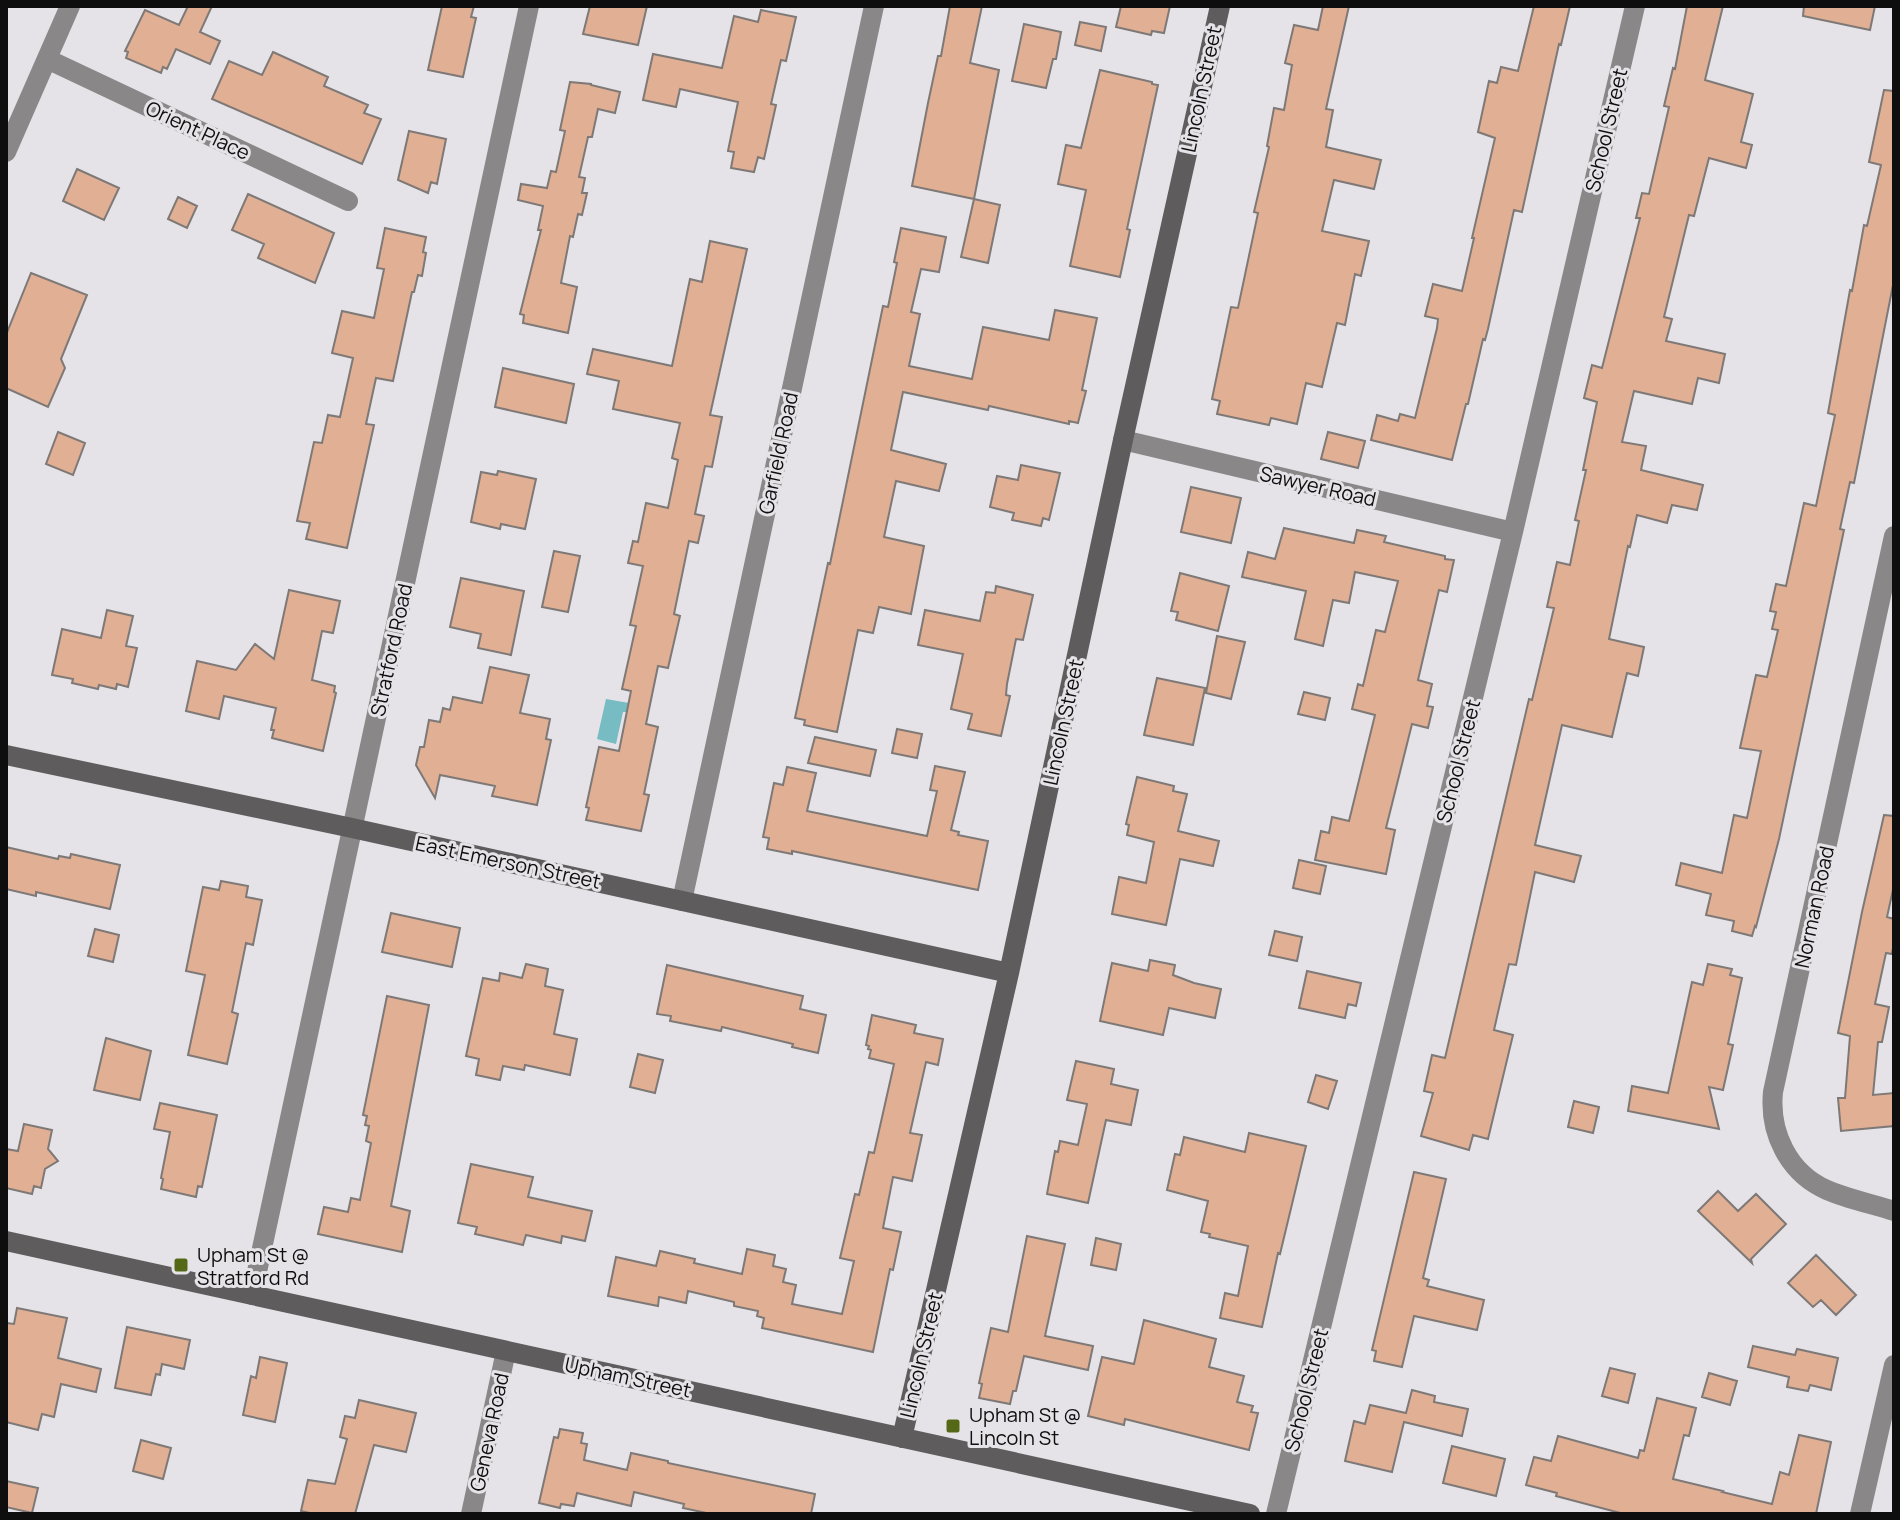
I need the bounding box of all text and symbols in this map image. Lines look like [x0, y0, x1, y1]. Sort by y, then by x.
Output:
street label: Lincoln Street [1174, 23, 1228, 155]
street label: School Street [1579, 65, 1633, 195]
street label: Orient Place [142, 94, 254, 166]
street label: Garfield Road [752, 390, 804, 516]
street label: Sawyer Road [1257, 459, 1379, 513]
street label: Stratford Road [364, 581, 418, 719]
street label: Lincoln Street [1036, 656, 1090, 788]
street label: School Street [1430, 696, 1486, 826]
street label: East Emerson Street [413, 829, 603, 895]
street label: Norman Road [1788, 844, 1840, 970]
place label: Upham St @ Stratford Rd [197, 1241, 309, 1291]
marker: Upham St @ Stratford Rd [172, 1256, 190, 1274]
street label: Lincoln Street [893, 1289, 949, 1421]
street label: School Street [1278, 1325, 1334, 1455]
street label: Upham Street [562, 1350, 694, 1404]
street label: Geneva Road [463, 1370, 515, 1494]
place label: Upham St @ Lincoln St [969, 1401, 1081, 1451]
marker: Upham St @ Lincoln St [944, 1417, 962, 1435]

